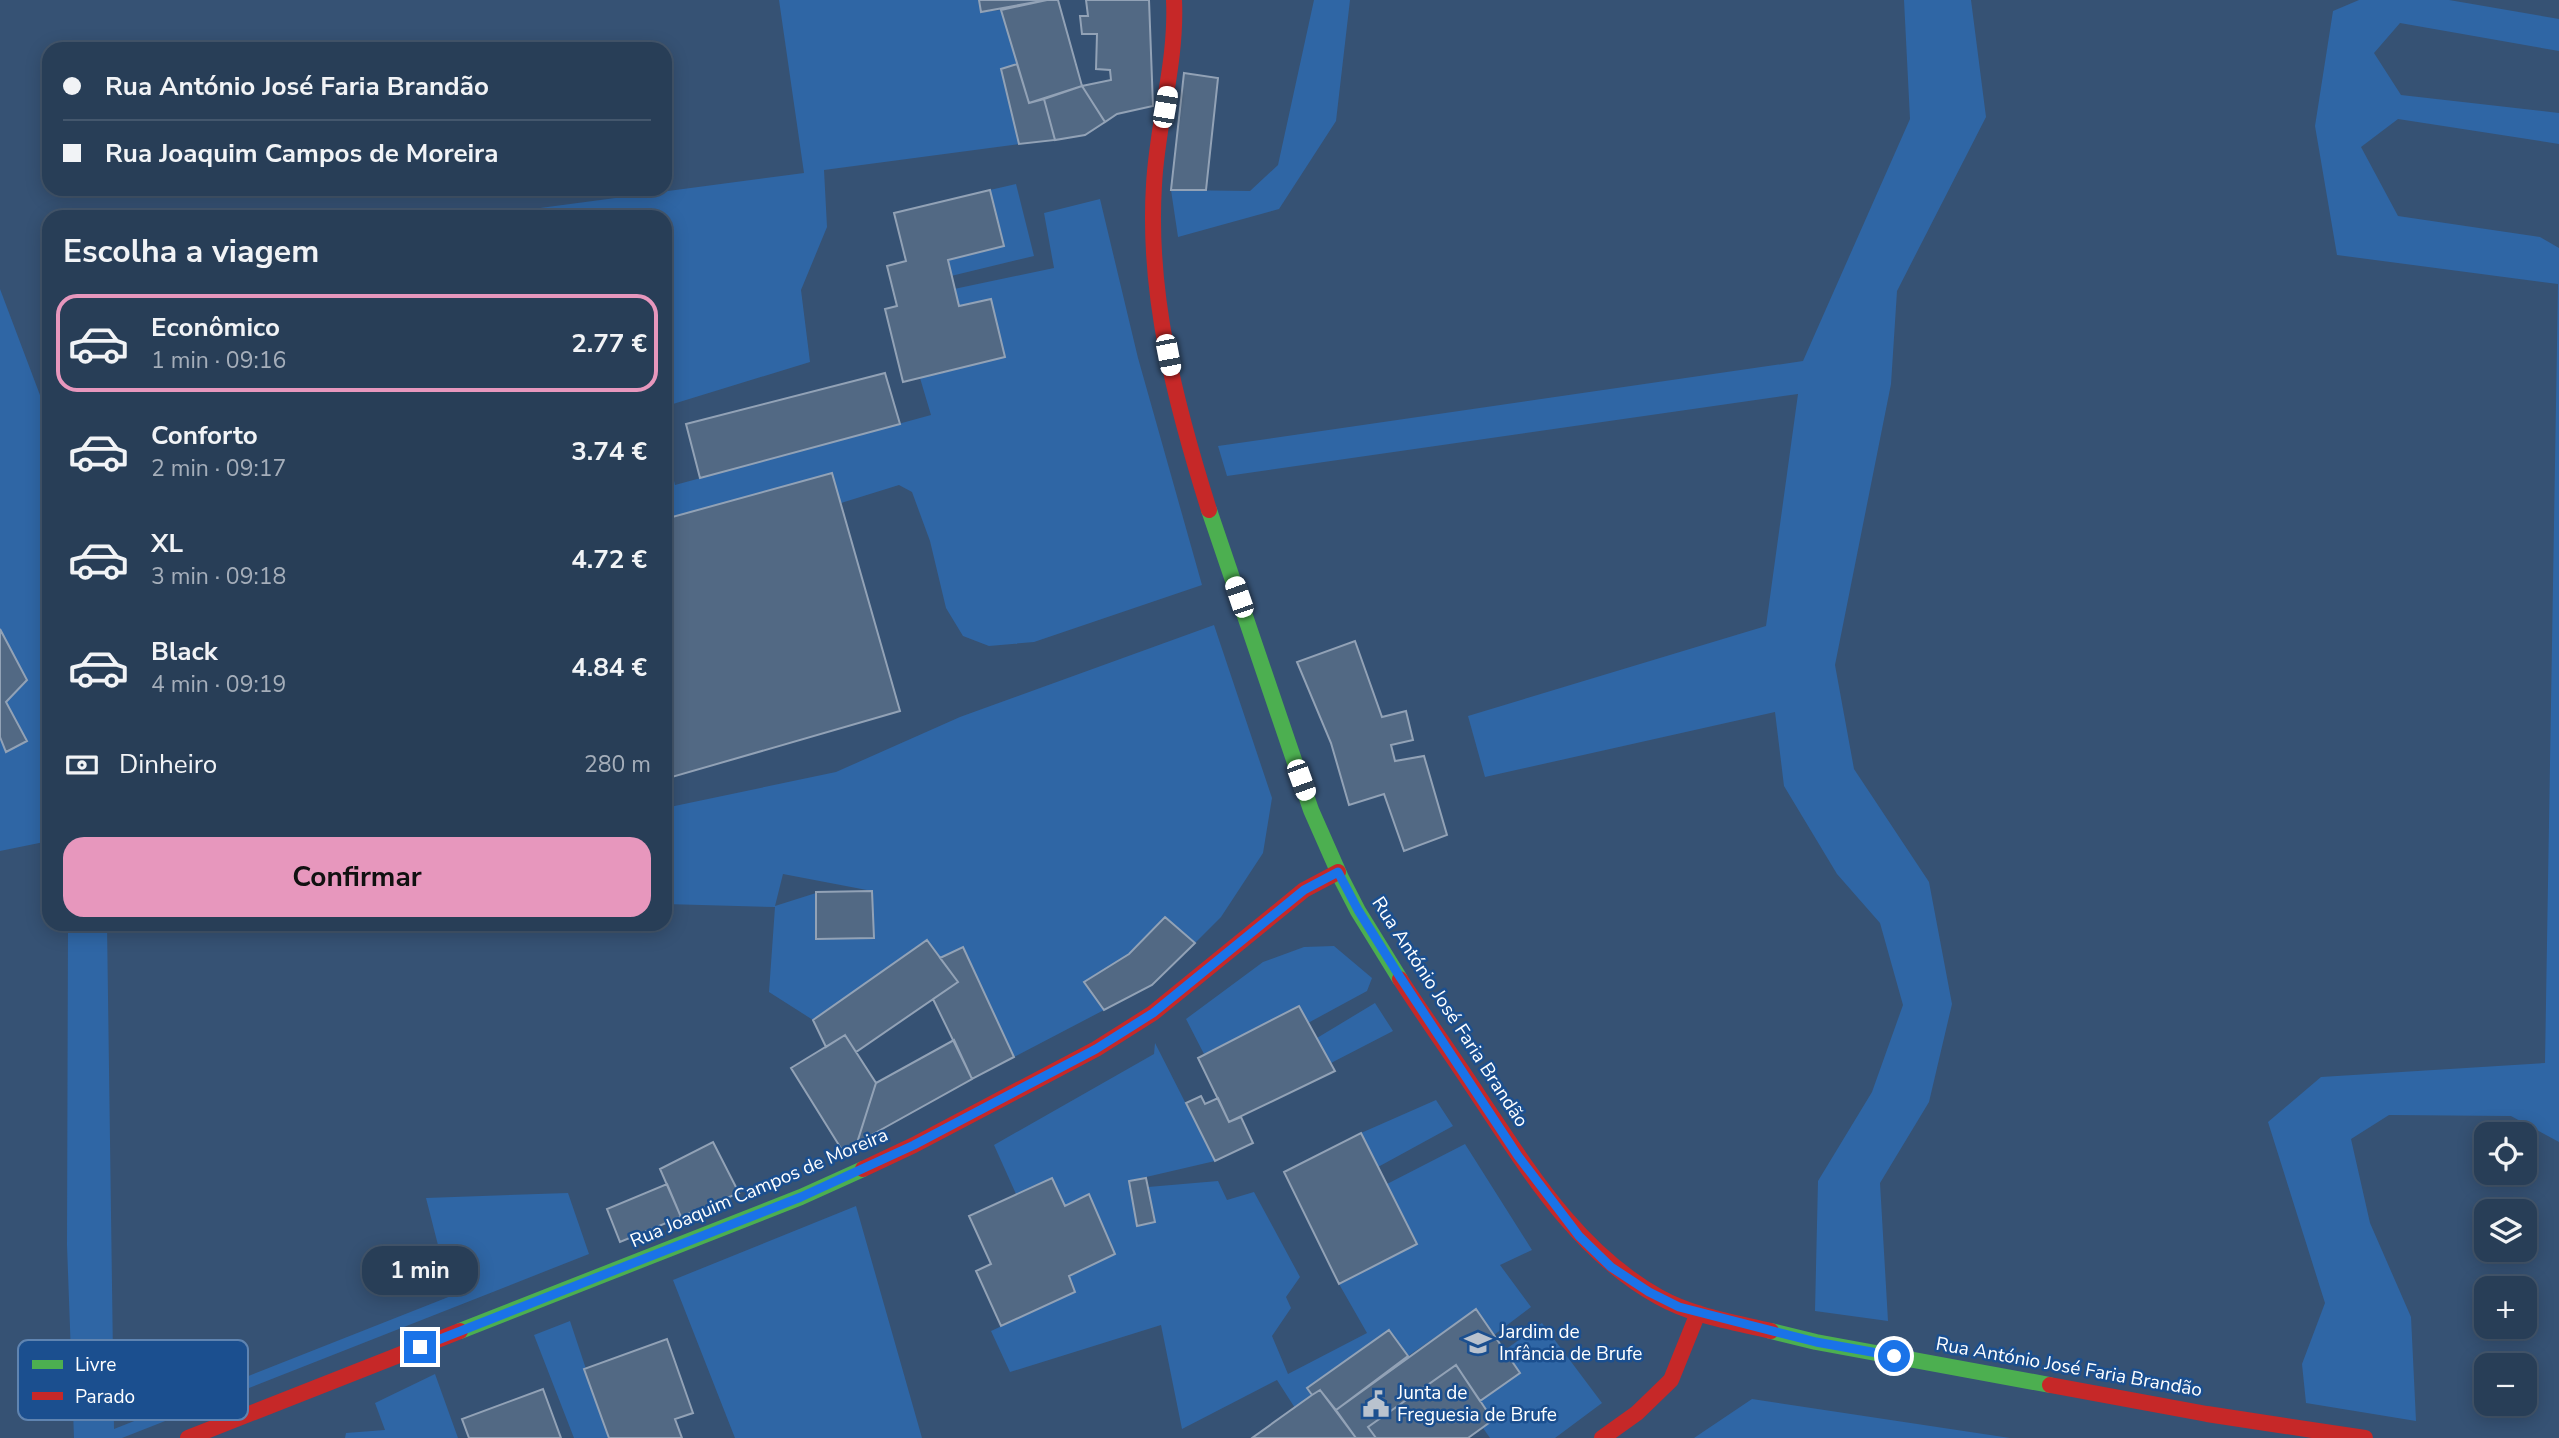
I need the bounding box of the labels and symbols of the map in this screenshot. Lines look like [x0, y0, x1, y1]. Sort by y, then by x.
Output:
car [1152, 84, 1179, 130]
car [1154, 332, 1183, 378]
car [1223, 574, 1256, 620]
car [1284, 757, 1319, 803]
street label: Rua António José Faria Brandão [1366, 892, 1534, 1132]
street label: Rua Joaquim Campos de Moreira [626, 1122, 892, 1254]
callout: 1 min [362, 1246, 478, 1294]
place label: Jardim de Infância de Brufe [1498, 1319, 1642, 1367]
school or university icon: Jardim de Infância de Brufe [1463, 1328, 1493, 1358]
route end [404, 1331, 436, 1363]
street label: Rua António José Faria Brandão [1934, 1331, 2204, 1403]
legend [18, 1340, 248, 1420]
route start [1878, 1340, 1910, 1372]
text: Livre [75, 1352, 116, 1378]
place label: Junta de Freguesia de Brufe [1396, 1380, 1557, 1428]
text: Parado [75, 1384, 135, 1410]
public building icon: Junta de Freguesia de Brufe [1361, 1389, 1391, 1419]

